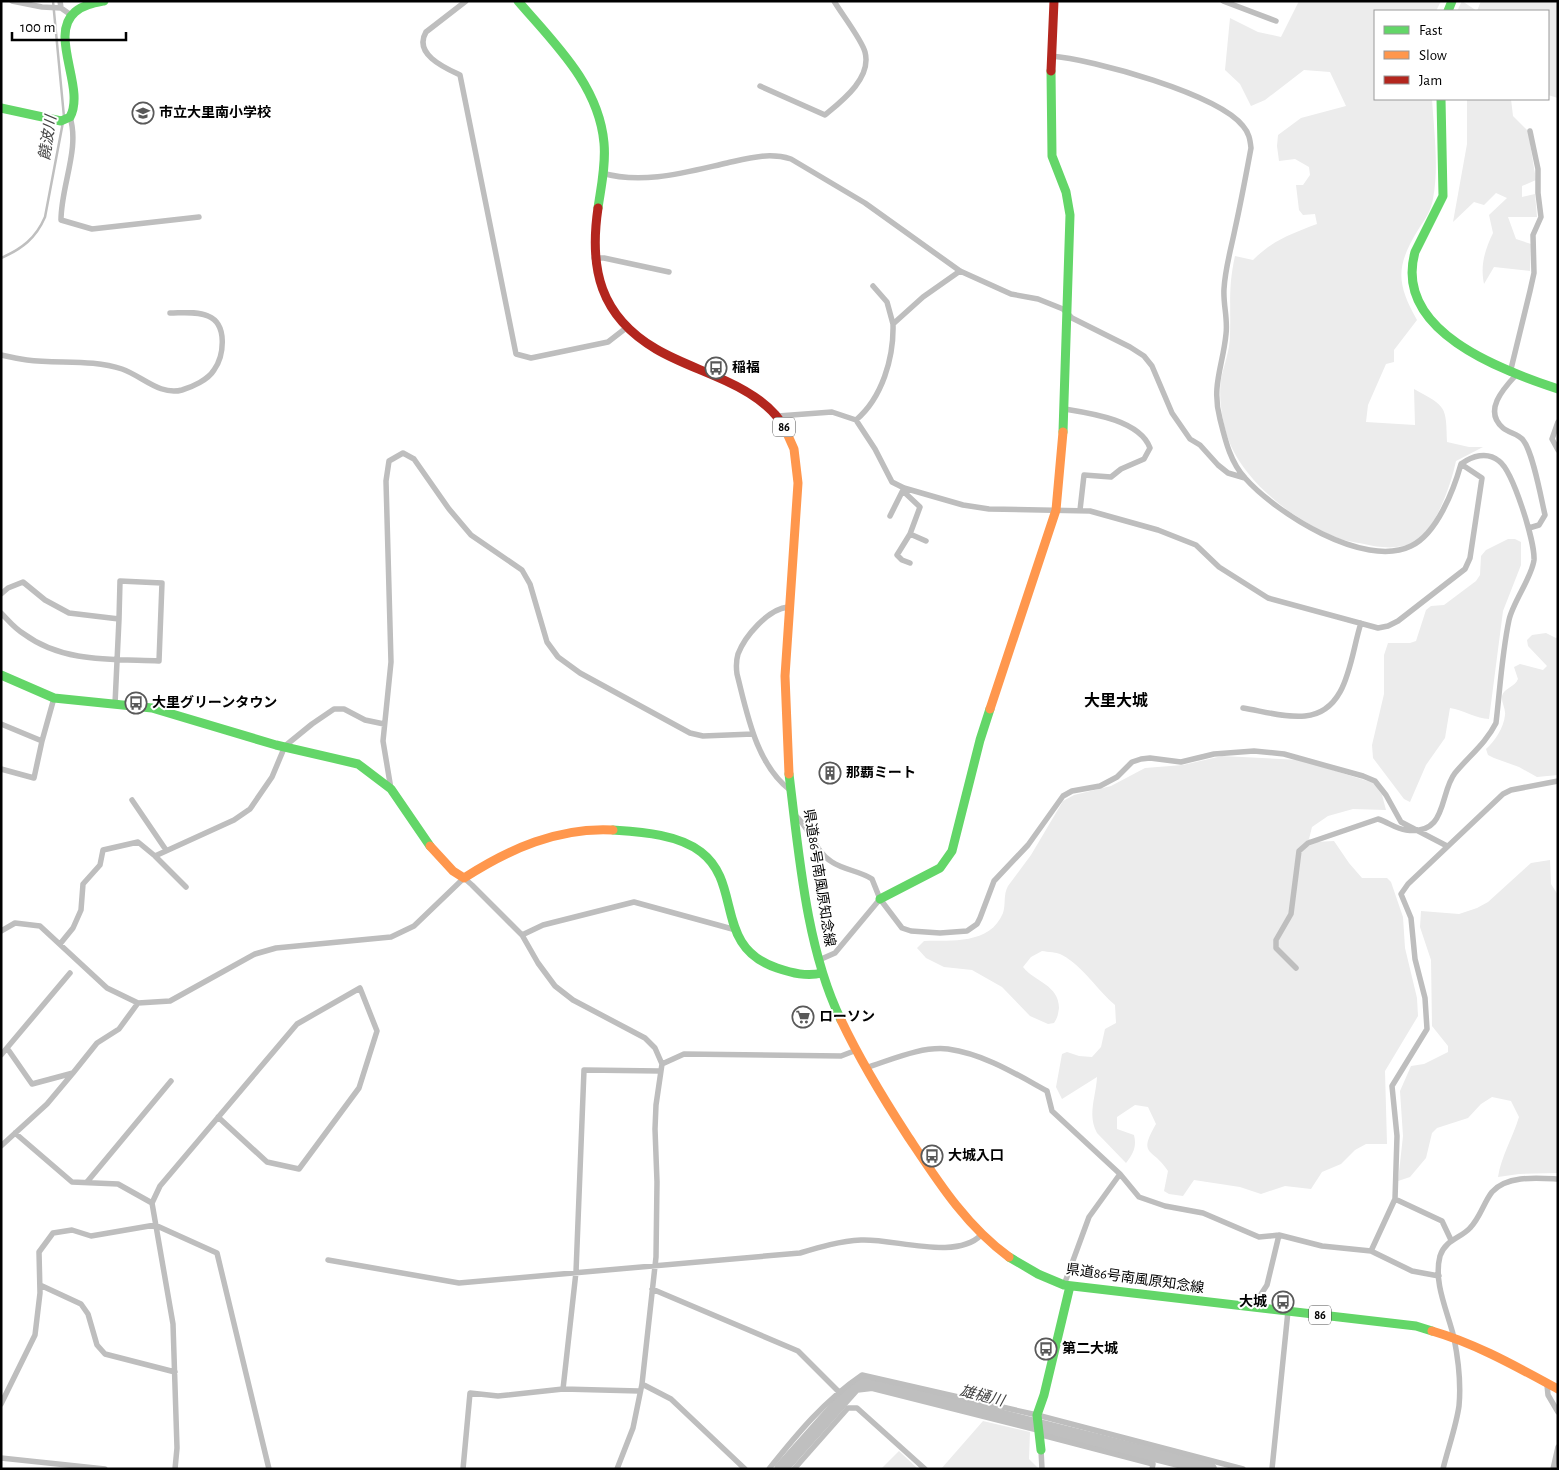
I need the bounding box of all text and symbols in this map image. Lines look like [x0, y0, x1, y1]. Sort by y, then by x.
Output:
scale bar [12, 10, 126, 42]
legend [1374, 10, 1549, 100]
text: 100 m [20, 20, 55, 35]
text: Fast [1419, 23, 1443, 38]
text: Slow [1419, 48, 1447, 63]
text: Jam [1419, 73, 1442, 88]
school or university icon: 市立大里南小学校 [131, 101, 155, 125]
place label: 市立大里南小学校 [159, 105, 271, 120]
water label: 饒波川 [36, 112, 59, 161]
bus stop icon: 稲福 [704, 356, 728, 380]
place label: 稲福 [732, 360, 760, 375]
road number: 86 [773, 418, 795, 437]
bus stop icon: 大里グリーンタウン [124, 691, 148, 715]
district label: 大里大城 [1084, 691, 1148, 709]
place label: 大里グリーンタウン [152, 694, 277, 710]
building icon: 那覇ミート [818, 761, 842, 785]
place label: 那覇ミート [846, 765, 916, 780]
street label: 県道86号南風原知念線 [801, 808, 838, 948]
supermarket icon: ローソン [791, 1005, 815, 1029]
place label: ローソン [819, 1010, 875, 1024]
bus stop icon: 大城入口 [920, 1144, 944, 1168]
place label: 大城入口 [948, 1147, 1004, 1163]
street label: 県道86号南風原知念線 [1065, 1261, 1205, 1296]
bus stop icon: 大城 [1271, 1290, 1295, 1314]
place label: 大城 [1239, 1293, 1267, 1309]
road number: 86 [1309, 1306, 1331, 1324]
bus stop icon: 第二大城 [1034, 1337, 1058, 1361]
place label: 第二大城 [1062, 1340, 1118, 1356]
water label: 雄樋川 [958, 1382, 1008, 1409]

